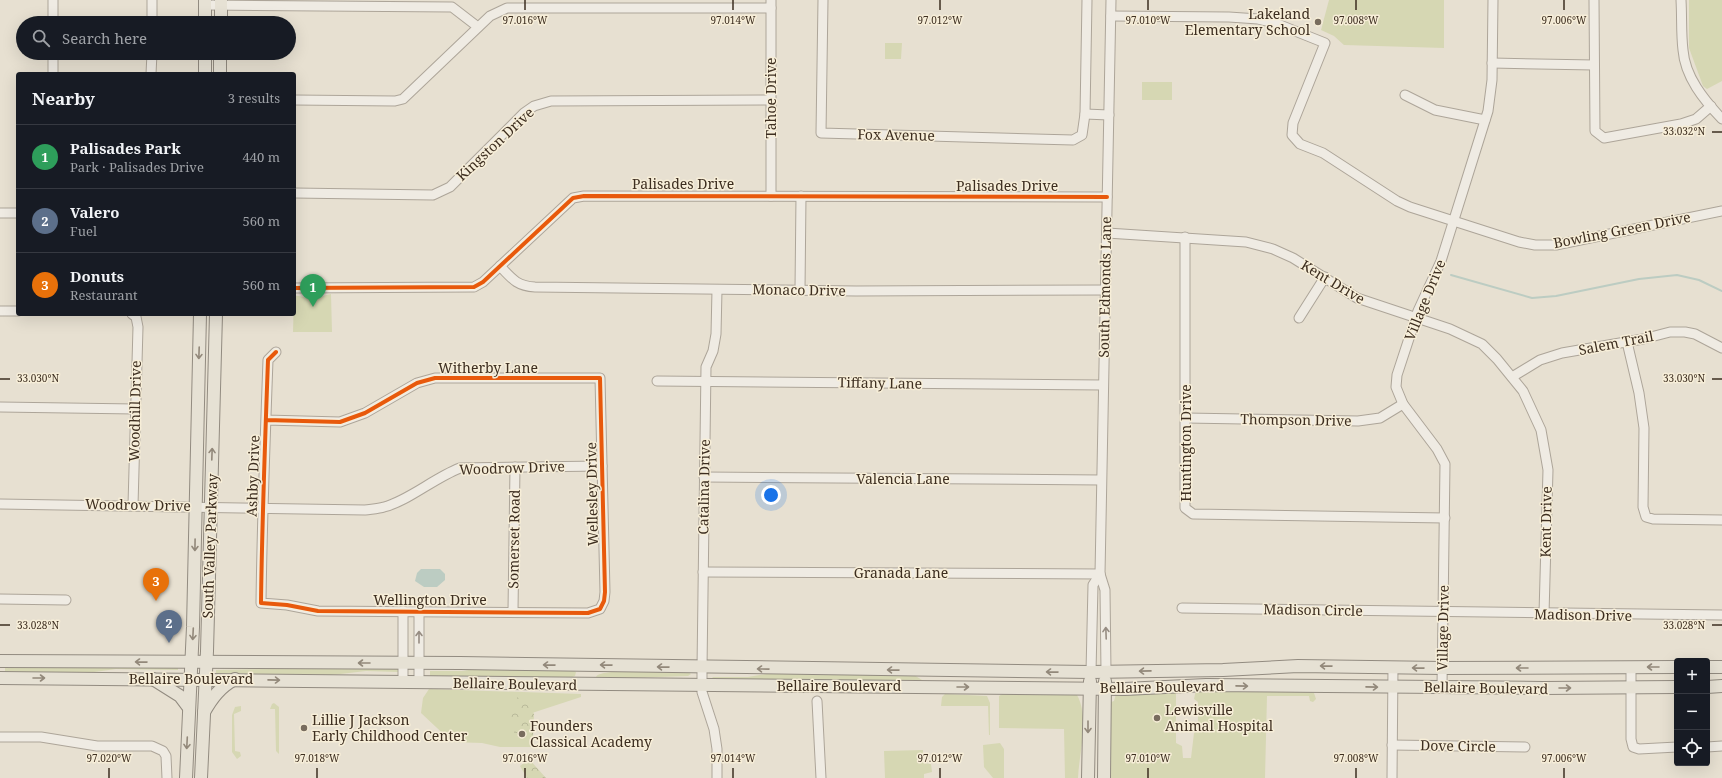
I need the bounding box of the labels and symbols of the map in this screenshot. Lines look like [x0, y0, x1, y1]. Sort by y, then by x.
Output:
place label: Lakeland Elementary School [1185, 4, 1311, 39]
text: 97.016°W [503, 13, 548, 27]
text: 97.014°W [711, 13, 756, 27]
text: 97.012°W [918, 13, 963, 27]
text: 97.010°W [1126, 13, 1171, 27]
text: 97.008°W [1334, 13, 1379, 27]
text: 97.006°W [1542, 13, 1587, 27]
marker: Lakeland Elementary School [1313, 17, 1323, 27]
street label: Tahoe Drive [761, 58, 780, 139]
street label: Kingston Drive [452, 103, 538, 185]
street label: Fox Avenue [857, 124, 935, 145]
text: 33.032°N [1663, 124, 1705, 138]
street label: Palisades Drive [632, 174, 734, 193]
street label: Palisades Drive [956, 176, 1058, 195]
street label: Bowling Green Drive [1552, 207, 1692, 252]
street label: South Edmonds Lane [1094, 216, 1115, 358]
street label: Kent Drive [1298, 255, 1369, 308]
street label: Village Drive [1400, 256, 1449, 343]
pin: 1 [300, 274, 326, 307]
street label: Monaco Drive [752, 279, 846, 300]
street label: Salem Trail [1577, 326, 1656, 359]
one-way arrow [195, 346, 203, 359]
street label: Witherby Lane [438, 358, 538, 377]
street label: Woodhill Drive [124, 360, 145, 462]
text: 33.030°N [17, 371, 59, 385]
text: 33.030°N [1663, 371, 1705, 385]
street label: Tiffany Lane [838, 372, 922, 393]
street label: Huntington Drive [1176, 384, 1195, 502]
street label: Thompson Drive [1240, 409, 1352, 430]
street label: Ashby Drive [242, 435, 263, 517]
street label: Catalina Drive [693, 439, 714, 535]
street label: Wellesley Drive [581, 442, 602, 546]
one-way arrow [209, 448, 216, 461]
street label: Woodrow Drive [459, 456, 565, 479]
street label: Valencia Lane [856, 469, 950, 488]
street label: South Valley Parkway [197, 473, 222, 619]
your location [761, 485, 781, 505]
street label: Kent Drive [1535, 486, 1556, 558]
street label: Somerset Road [503, 489, 524, 589]
street label: Woodrow Drive [85, 494, 191, 515]
one-way arrow [191, 538, 198, 551]
street label: Granada Lane [854, 563, 948, 582]
pin: 3 [143, 568, 169, 601]
street label: Village Drive [1432, 585, 1453, 671]
street label: Wellington Drive [373, 590, 487, 609]
street label: Madison Circle [1263, 599, 1363, 620]
street label: Madison Drive [1534, 604, 1632, 625]
pin: 2 [156, 610, 182, 643]
text: 33.028°N [17, 618, 59, 632]
text: 33.028°N [1663, 618, 1705, 632]
one-way arrow [189, 627, 197, 640]
one-way arrow [1102, 627, 1110, 640]
one-way arrow [415, 631, 423, 644]
one-way arrow [135, 658, 148, 665]
one-way arrow [358, 659, 371, 667]
one-way arrow [543, 661, 556, 668]
one-way arrow [600, 662, 613, 669]
one-way arrow [1320, 662, 1333, 670]
one-way arrow [657, 663, 670, 671]
one-way arrow [1647, 663, 1660, 671]
one-way arrow [1412, 664, 1425, 671]
one-way arrow [1516, 664, 1529, 672]
one-way arrow [757, 665, 770, 672]
one-way arrow [887, 666, 900, 674]
one-way arrow [1139, 667, 1152, 675]
one-way arrow [1046, 668, 1059, 676]
street label: Bellaire Boulevard [129, 669, 254, 688]
street label: Bellaire Boulevard [453, 673, 578, 694]
one-way arrow [32, 674, 45, 682]
one-way arrow [267, 676, 280, 684]
street label: Bellaire Boulevard [777, 676, 902, 695]
street label: Bellaire Boulevard [1100, 676, 1225, 697]
street label: Bellaire Boulevard [1424, 677, 1549, 698]
one-way arrow [1235, 682, 1248, 690]
one-way arrow [956, 683, 969, 691]
one-way arrow [1365, 683, 1378, 690]
one-way arrow [1558, 684, 1571, 692]
place label: Lewisville Animal Hospital [1165, 700, 1274, 735]
place label: Lillie J Jackson Early Childhood Center [312, 710, 468, 745]
marker: Lewisville Animal Hospital [1152, 713, 1162, 723]
place label: Founders Classical Academy [530, 716, 652, 751]
one-way arrow [1084, 720, 1092, 733]
marker: Lillie J Jackson Early Childhood Center [299, 723, 309, 733]
marker: Founders Classical Academy [517, 729, 527, 739]
street label: Dove Circle [1420, 735, 1496, 756]
one-way arrow [184, 736, 191, 749]
text: 97.020°W [87, 751, 132, 765]
text: 97.018°W [295, 751, 340, 765]
text: 97.016°W [503, 751, 548, 765]
text: 97.014°W [711, 751, 756, 765]
text: 97.012°W [918, 751, 963, 765]
text: 97.010°W [1126, 751, 1171, 765]
text: 97.008°W [1334, 751, 1379, 765]
text: 97.006°W [1542, 751, 1587, 765]

